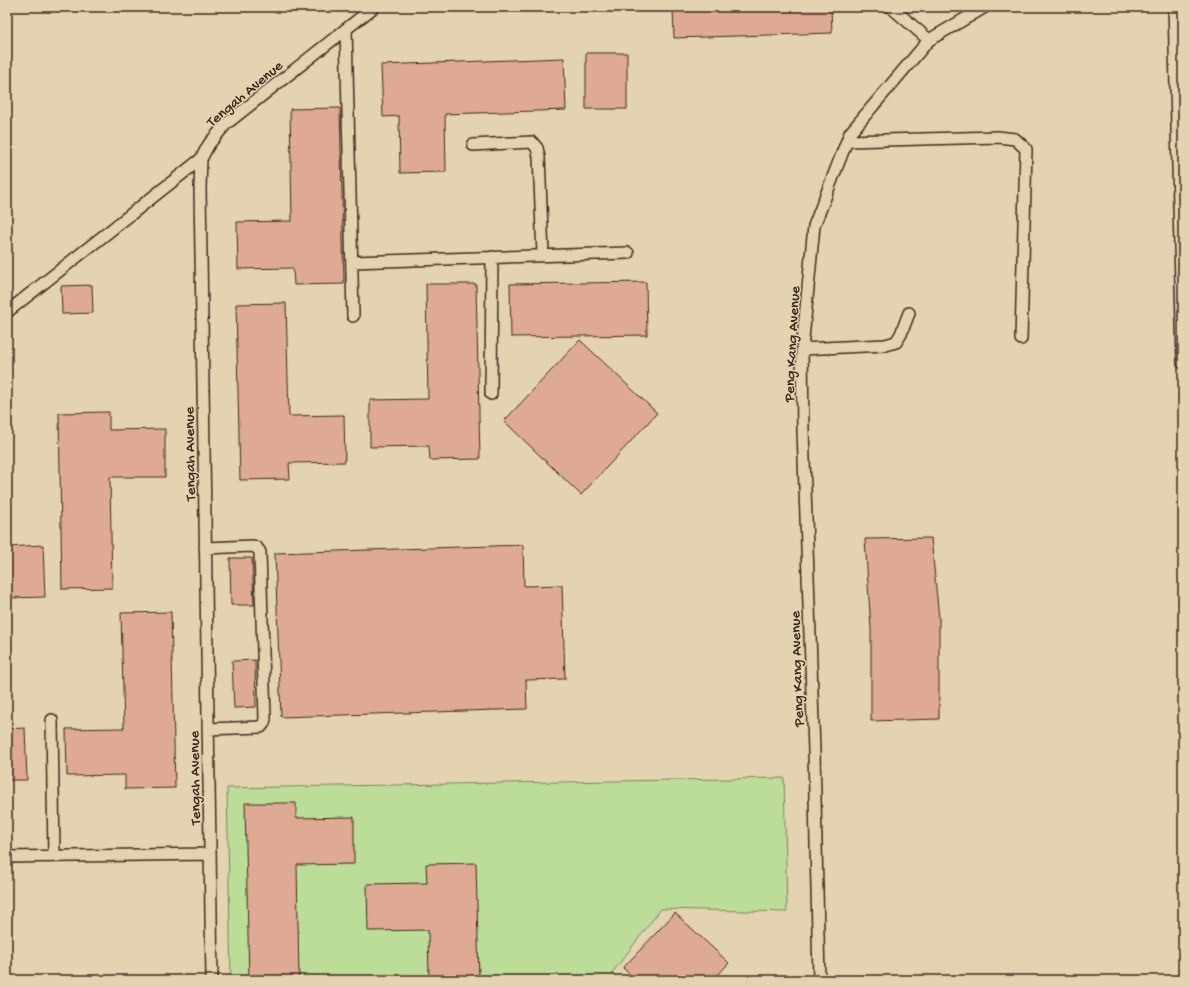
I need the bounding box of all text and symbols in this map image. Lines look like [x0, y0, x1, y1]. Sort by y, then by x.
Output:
street label: Tengah Avenue [203, 57, 287, 132]
street label: Peng Kang Avenue [781, 285, 805, 404]
street label: Tengah Avenue [181, 406, 201, 502]
street label: Peng Kang Avenue [787, 610, 809, 728]
street label: Tengah Avenue [186, 730, 206, 826]

